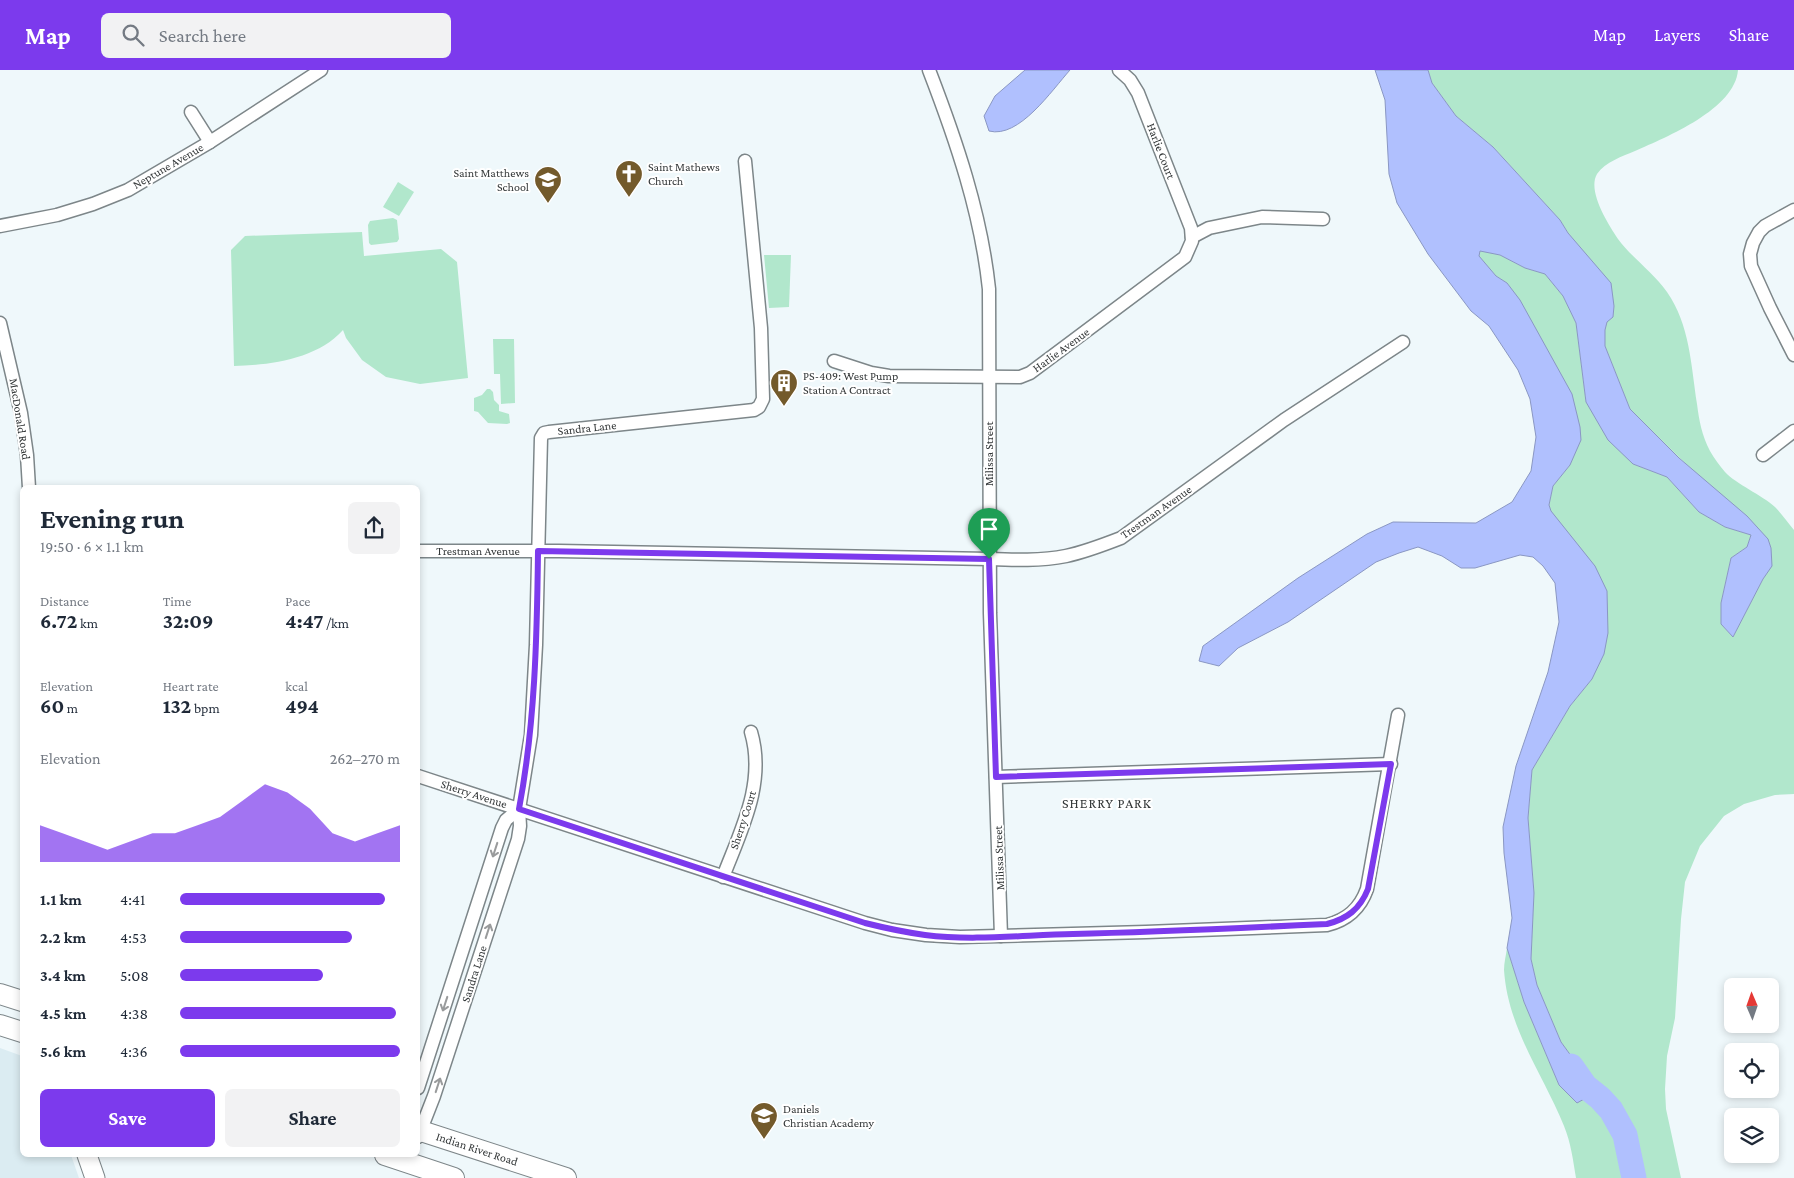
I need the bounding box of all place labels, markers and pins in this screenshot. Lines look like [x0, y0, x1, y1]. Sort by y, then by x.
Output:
church icon: Saint Mathews Church [614, 159, 644, 198]
place label: Saint Mathews Church [648, 160, 720, 188]
school or university icon: Saint Matthews School [533, 165, 563, 204]
place label: Saint Matthews School [453, 166, 529, 194]
building icon: PS-409: West Pump Station A Contract [769, 368, 799, 407]
place label: PS-409: West Pump Station A Contract [803, 369, 898, 397]
pin [968, 508, 1010, 559]
school or university icon: Daniels Christian Academy [749, 1101, 779, 1140]
place label: Daniels Christian Academy [783, 1102, 875, 1130]

